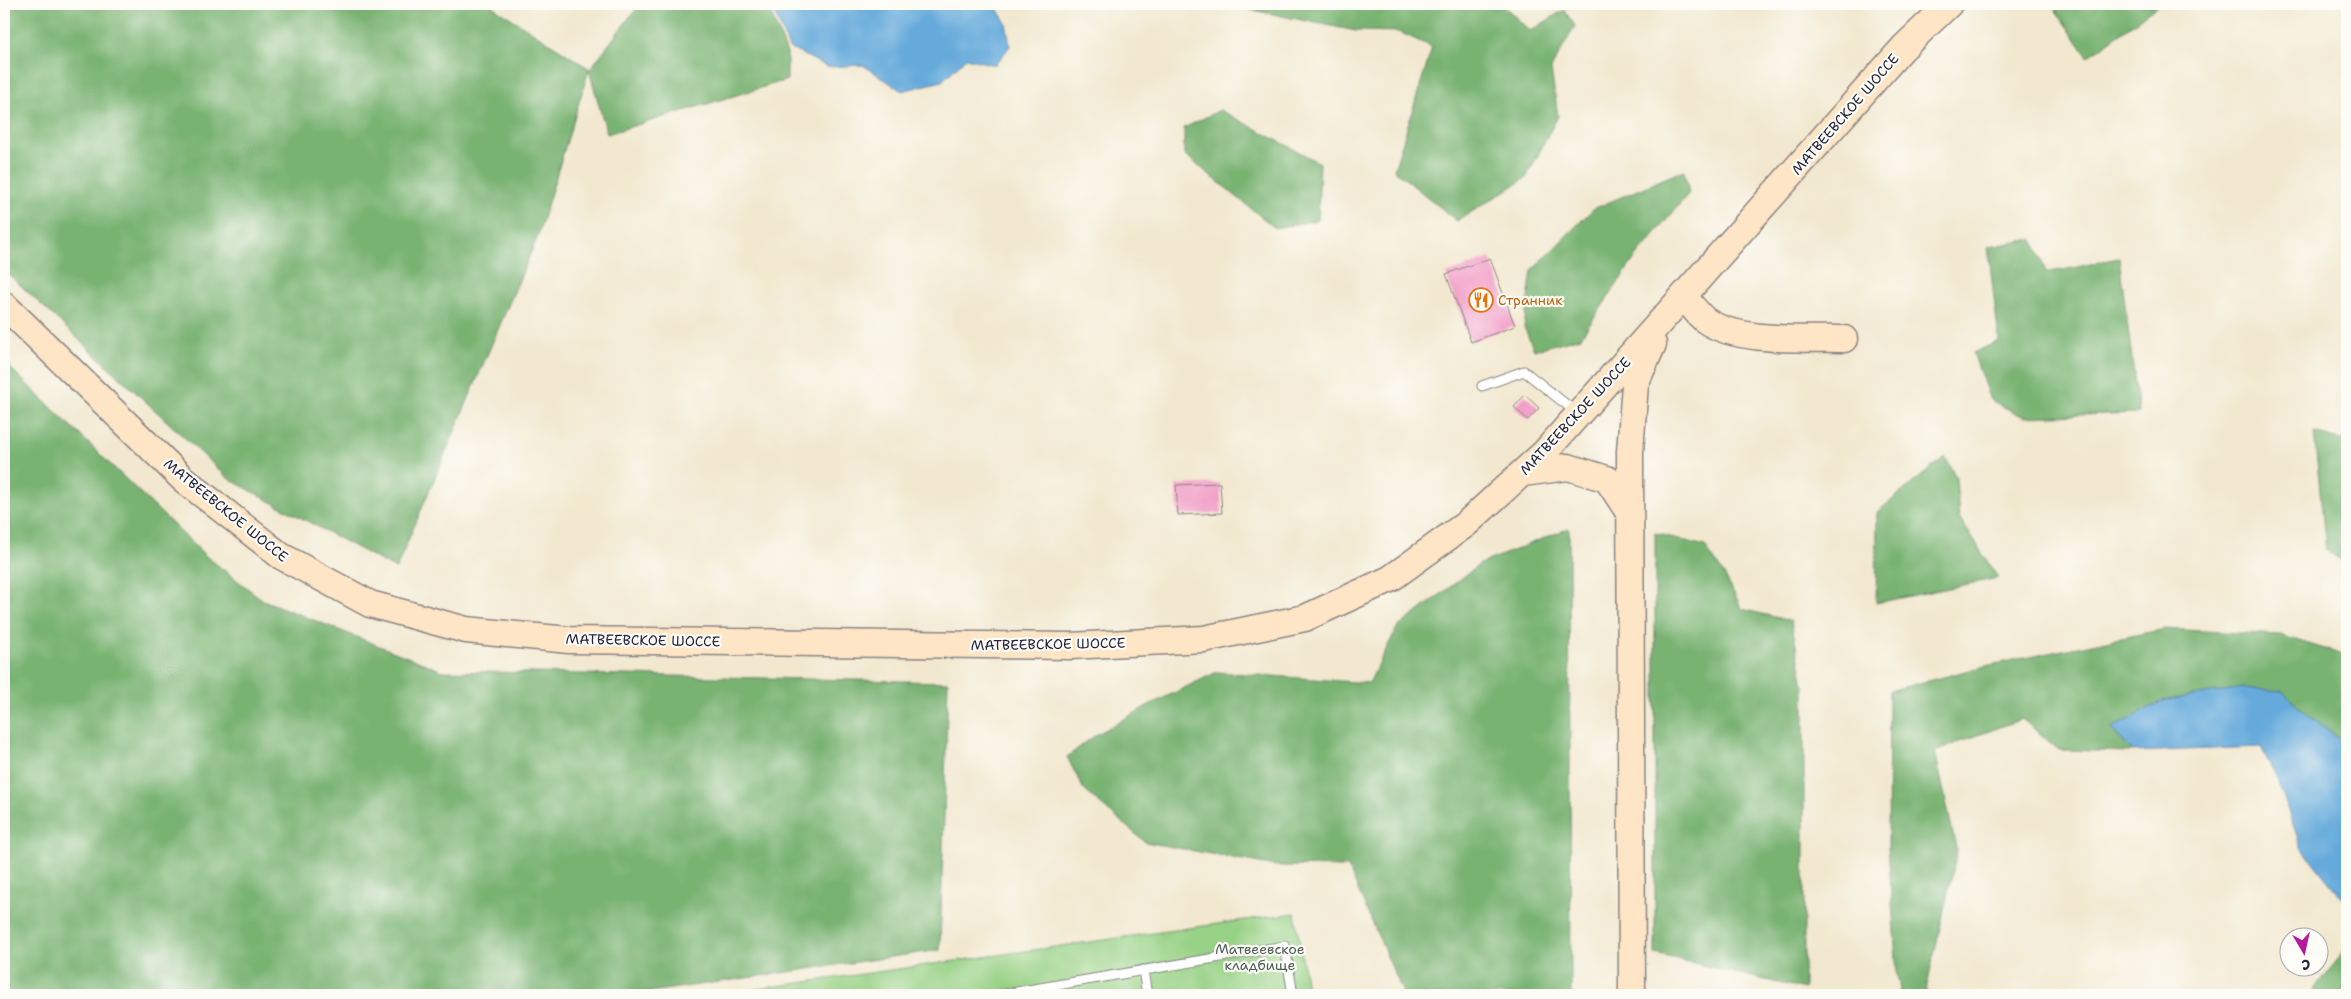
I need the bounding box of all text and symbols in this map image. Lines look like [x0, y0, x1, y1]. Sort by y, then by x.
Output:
street label: МАТВЕЕВСКОЕ ШОССЕ [1787, 50, 1903, 178]
restaurant icon: Странник [1468, 287, 1494, 313]
place label: Странник [1498, 291, 1563, 309]
street label: МАТВЕЕВСКОЕ ШОССЕ [1516, 353, 1634, 479]
street label: МАТВЕЕВСКОЕ ШОССЕ [160, 454, 292, 566]
street label: МАТВЕЕВСКОЕ ШОССЕ [566, 630, 721, 650]
street label: МАТВЕЕВСКОЕ ШОССЕ [971, 634, 1126, 654]
north arrow [2278, 926, 2328, 976]
park label: Матвеевское кладбище [1215, 940, 1305, 974]
text: С [2300, 955, 2312, 974]

